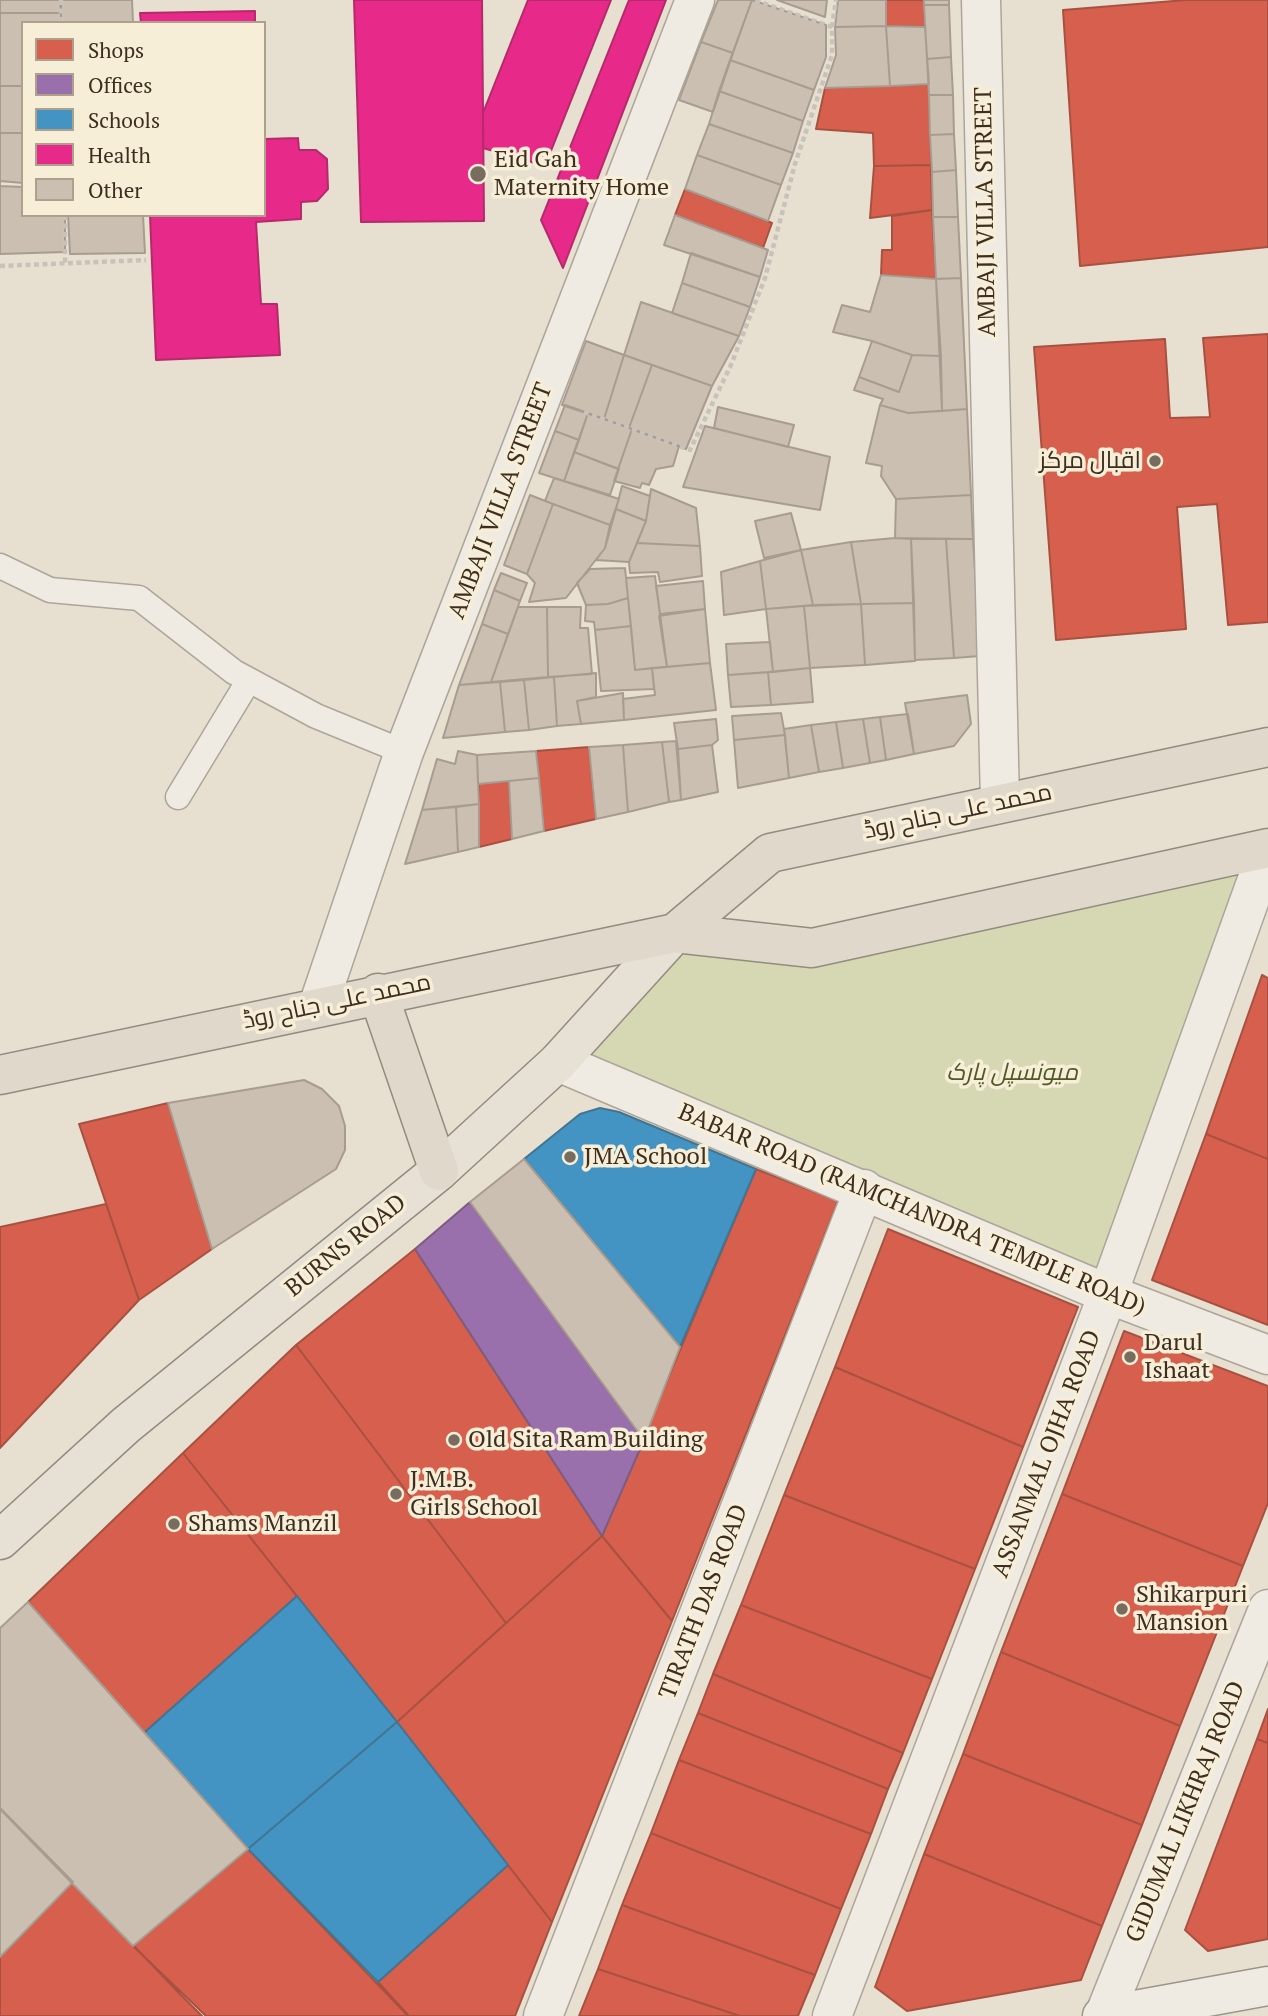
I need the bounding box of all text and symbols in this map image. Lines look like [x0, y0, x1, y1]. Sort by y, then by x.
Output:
legend [21, 21, 266, 217]
text: Shops [88, 36, 144, 64]
text: Offices [88, 71, 152, 99]
street label: AMBAJI VILLA STREET [969, 87, 1003, 337]
text: Schools [88, 106, 160, 134]
text: Health [88, 141, 151, 169]
place label: Eid Gah Maternity Home [494, 146, 669, 202]
marker: Eid Gah Maternity Home [468, 164, 488, 184]
text: Other [88, 176, 142, 204]
street label: AMBAJI VILLA STREET [443, 379, 559, 623]
place label: اقبال مرکز [1039, 447, 1141, 475]
marker: اقبال مرکز [1147, 453, 1163, 469]
street label: محمد علی جناح روڈ [861, 778, 1055, 846]
street label: محمد علی جناح روڈ [240, 968, 434, 1036]
park label: میونسپل پارک [946, 1059, 1078, 1087]
street label: BABAR ROAD (RAMCHANDRA TEMPLE ROAD) [674, 1098, 1150, 1322]
place label: JMA School [584, 1143, 707, 1171]
marker: JMA School [562, 1149, 578, 1165]
street label: BURNS ROAD [280, 1189, 412, 1303]
street label: ASSANMAL OJHA ROAD [987, 1326, 1107, 1582]
place label: Darul Ishaat [1144, 1329, 1210, 1385]
marker: Darul Ishaat [1122, 1349, 1138, 1365]
place label: Old Sita Ram Building [468, 1426, 703, 1454]
marker: Old Sita Ram Building [446, 1432, 462, 1448]
place label: J.M.B. Girls School [410, 1466, 538, 1522]
marker: J.M.B. Girls School [388, 1486, 404, 1502]
street label: TIRATH DAS ROAD [654, 1501, 754, 1703]
place label: Shams Manzil [188, 1510, 337, 1538]
marker: Shams Manzil [166, 1516, 182, 1532]
place label: Shikarpuri Mansion [1136, 1581, 1248, 1637]
marker: Shikarpuri Mansion [1114, 1601, 1130, 1617]
street label: GIDUMAL LIKHRAJ ROAD [1120, 1677, 1252, 1947]

